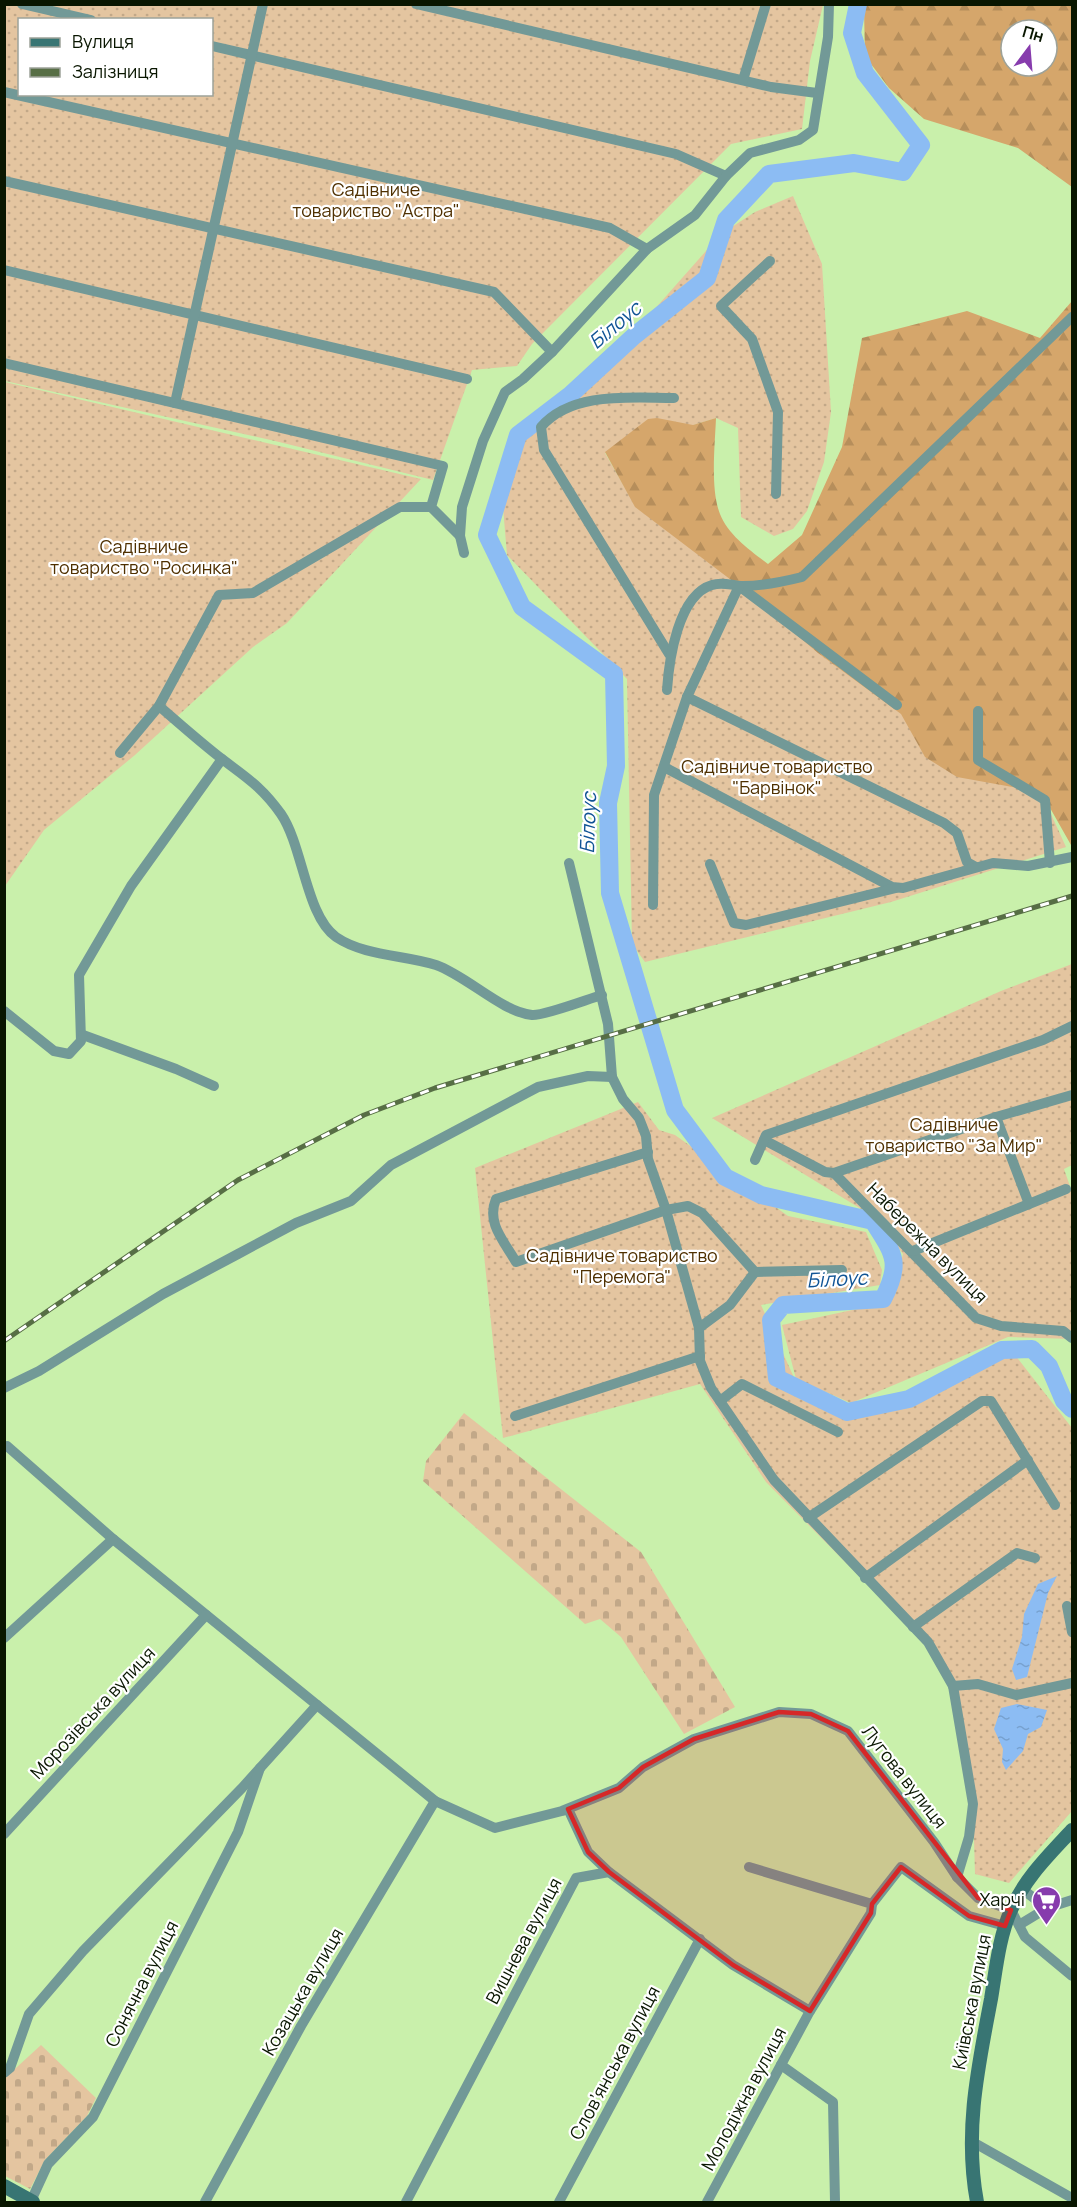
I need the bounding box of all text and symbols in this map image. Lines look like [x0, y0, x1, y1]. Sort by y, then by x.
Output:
legend [18, 18, 213, 96]
north arrow [999, 18, 1059, 78]
text: Пн [1020, 20, 1047, 47]
text: Вулиця [72, 29, 134, 53]
text: Залізниця [72, 59, 158, 83]
park label: Садівниче товариство "Астра" [292, 177, 460, 222]
water label: Білоус [583, 293, 648, 355]
park label: Садівниче товариство "Росинка" [50, 534, 238, 579]
park label: Садівниче товариство "Барвінок" [681, 754, 873, 799]
water label: Білоус [573, 790, 602, 854]
park label: Садівниче товариство "За Мир" [865, 1112, 1043, 1157]
street label: Набережна вулиця [862, 1177, 993, 1308]
park label: Садівниче товариство "Перемога" [526, 1243, 718, 1288]
water label: Білоус [806, 1263, 870, 1294]
street label: Морозівська вулиця [25, 1641, 160, 1784]
street label: Лугова вулиця [857, 1720, 953, 1833]
street label: Вишнева вулиця [480, 1873, 567, 2008]
supermarket icon: Харчі [1030, 1884, 1062, 1926]
place label: Харчі [979, 1887, 1025, 1911]
street label: Сонячна вулиця [99, 1916, 183, 2051]
street label: Козацька вулиця [256, 1923, 348, 2060]
street label: Київська вулиця [946, 1932, 996, 2072]
street label: Словʼянська вулиця [563, 1982, 665, 2144]
street label: Молодіжна вулиця [695, 2023, 791, 2174]

